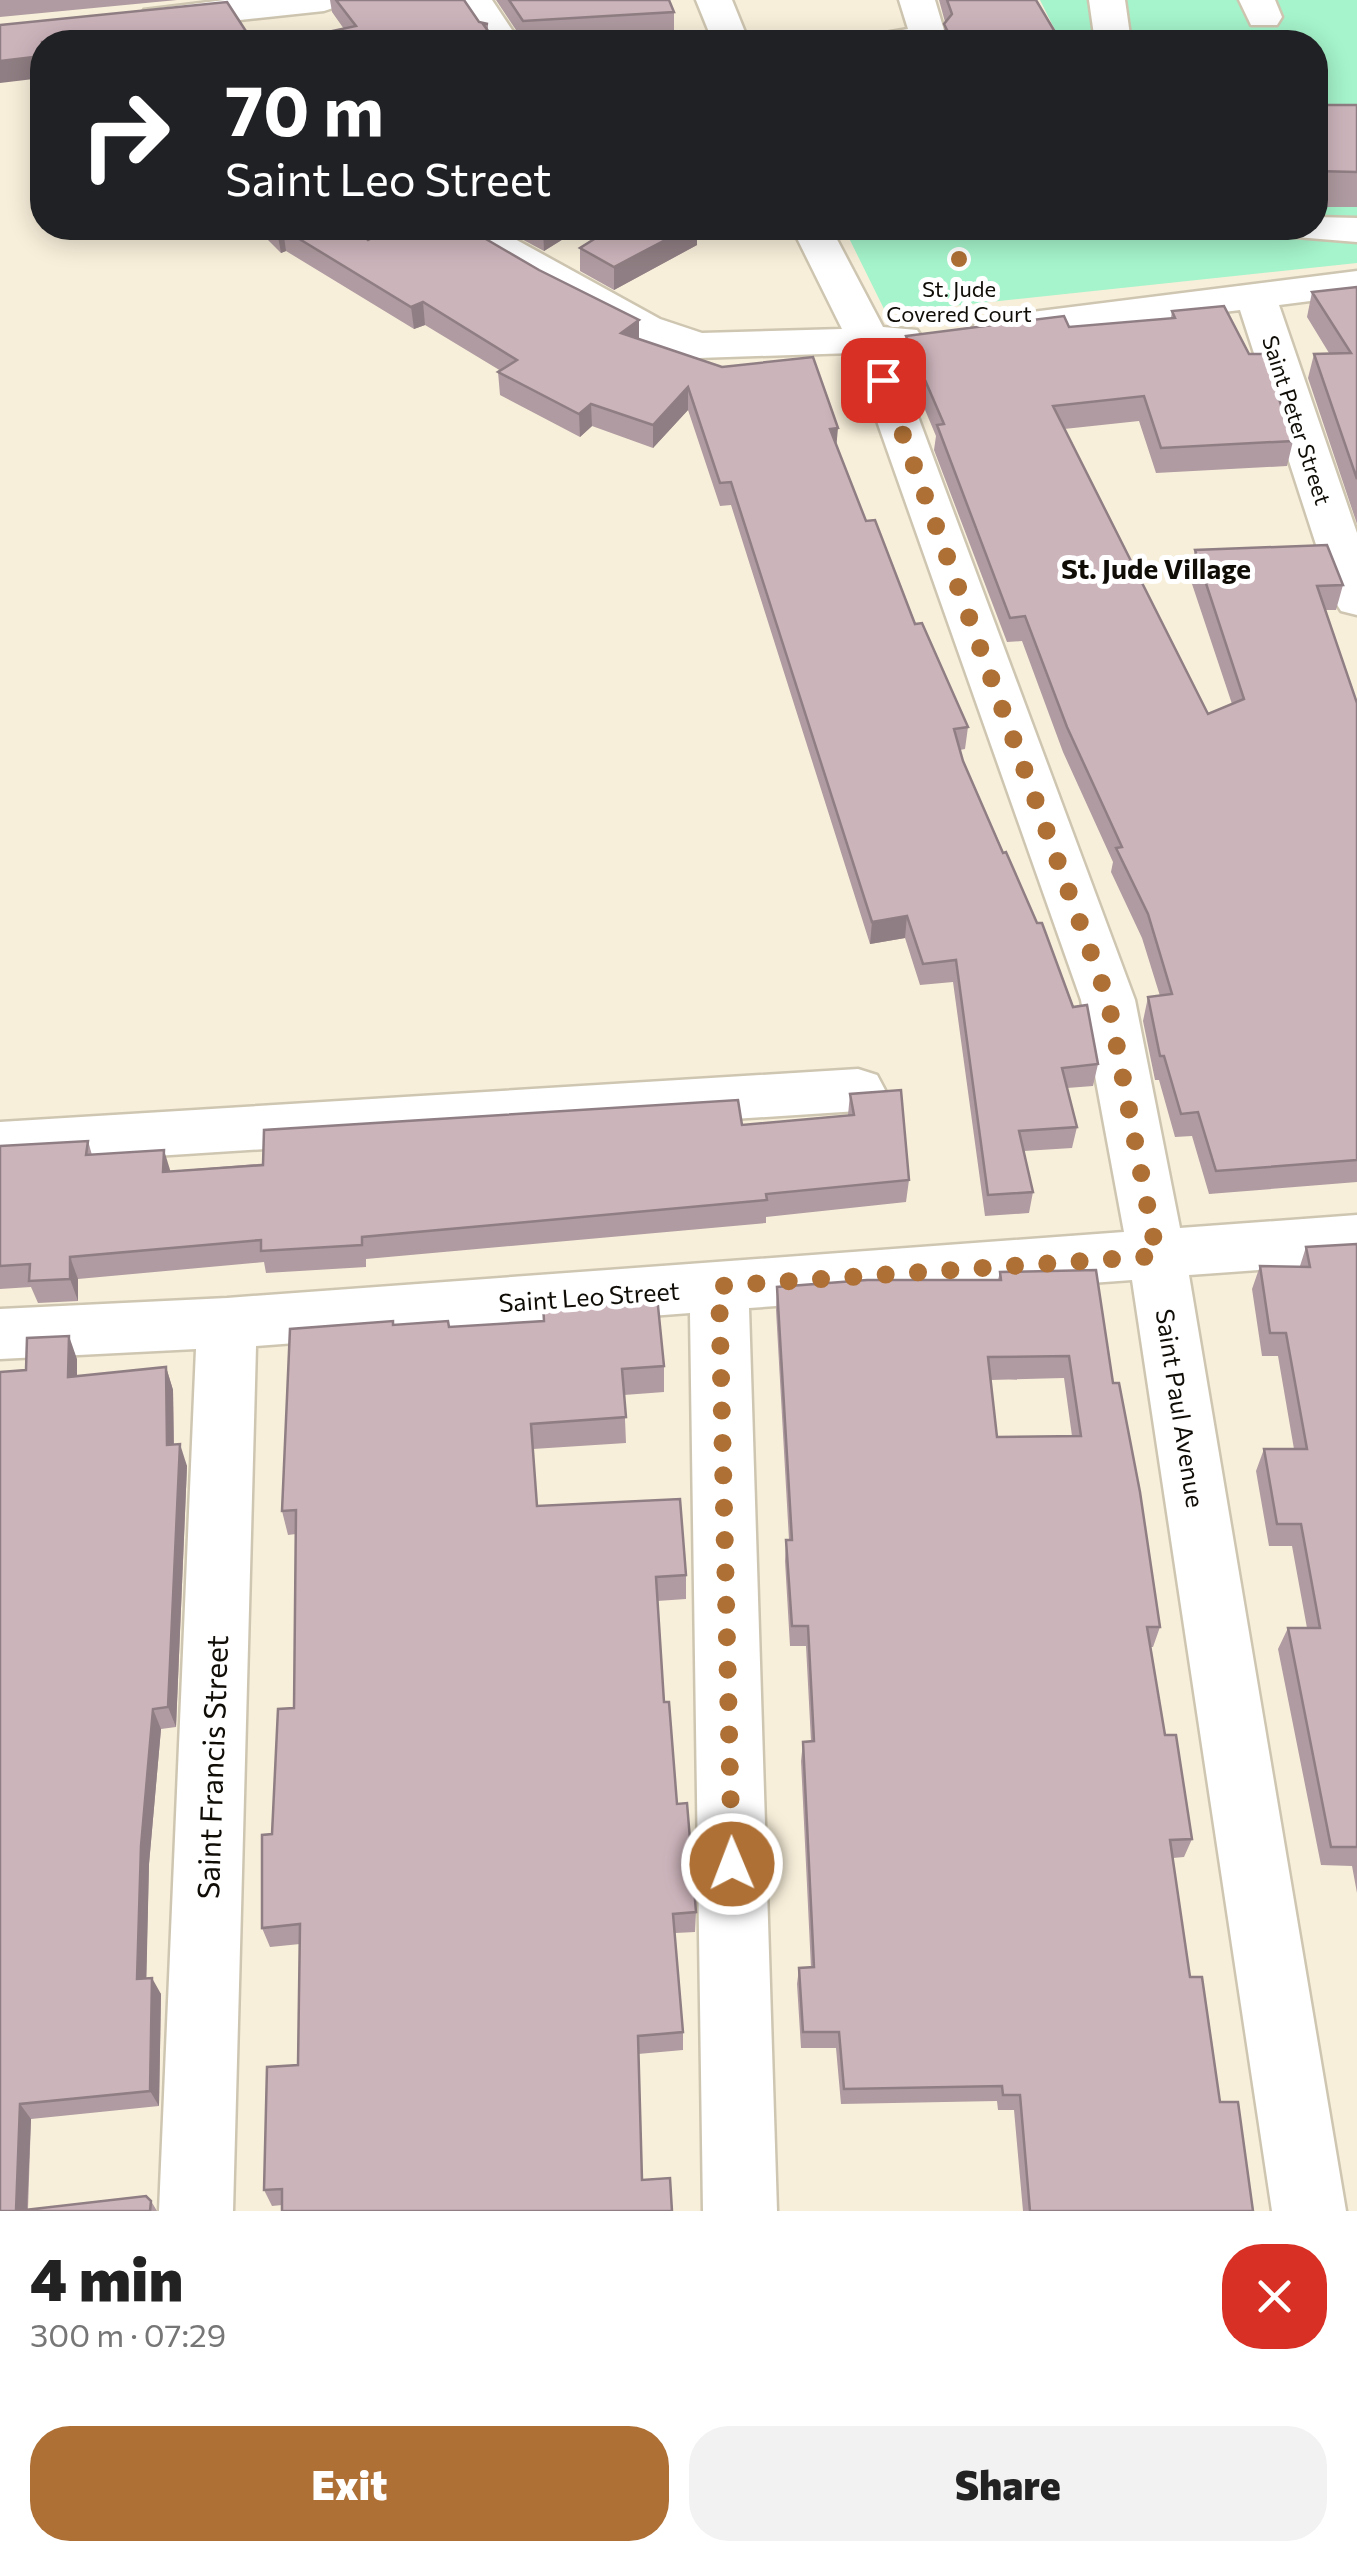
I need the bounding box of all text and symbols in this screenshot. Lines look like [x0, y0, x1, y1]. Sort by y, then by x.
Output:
text: 70 m [225, 65, 384, 150]
icon: right [60, 70, 190, 200]
text: Saint Leo Street [225, 150, 552, 205]
marker: St. Jude Covered Court [948, 248, 970, 270]
place label: St. Jude Covered Court [886, 275, 1032, 327]
street label: Saint Peter Street [1257, 332, 1337, 508]
pin [841, 338, 926, 423]
icon: arrive [856, 353, 911, 408]
district label: St. Jude Village [1061, 551, 1251, 585]
street label: Saint Leo Street [497, 1275, 681, 1317]
street label: Saint Paul Avenue [1150, 1307, 1212, 1509]
street label: Saint Francis Street [188, 1634, 234, 1900]
position arrow [680, 1812, 784, 1916]
text: 4 min [30, 2240, 183, 2313]
button: close [1222, 2244, 1327, 2349]
text: 300 m · 07:29 [30, 2314, 226, 2354]
button: Exit [30, 2426, 669, 2541]
button: Share [689, 2426, 1327, 2541]

